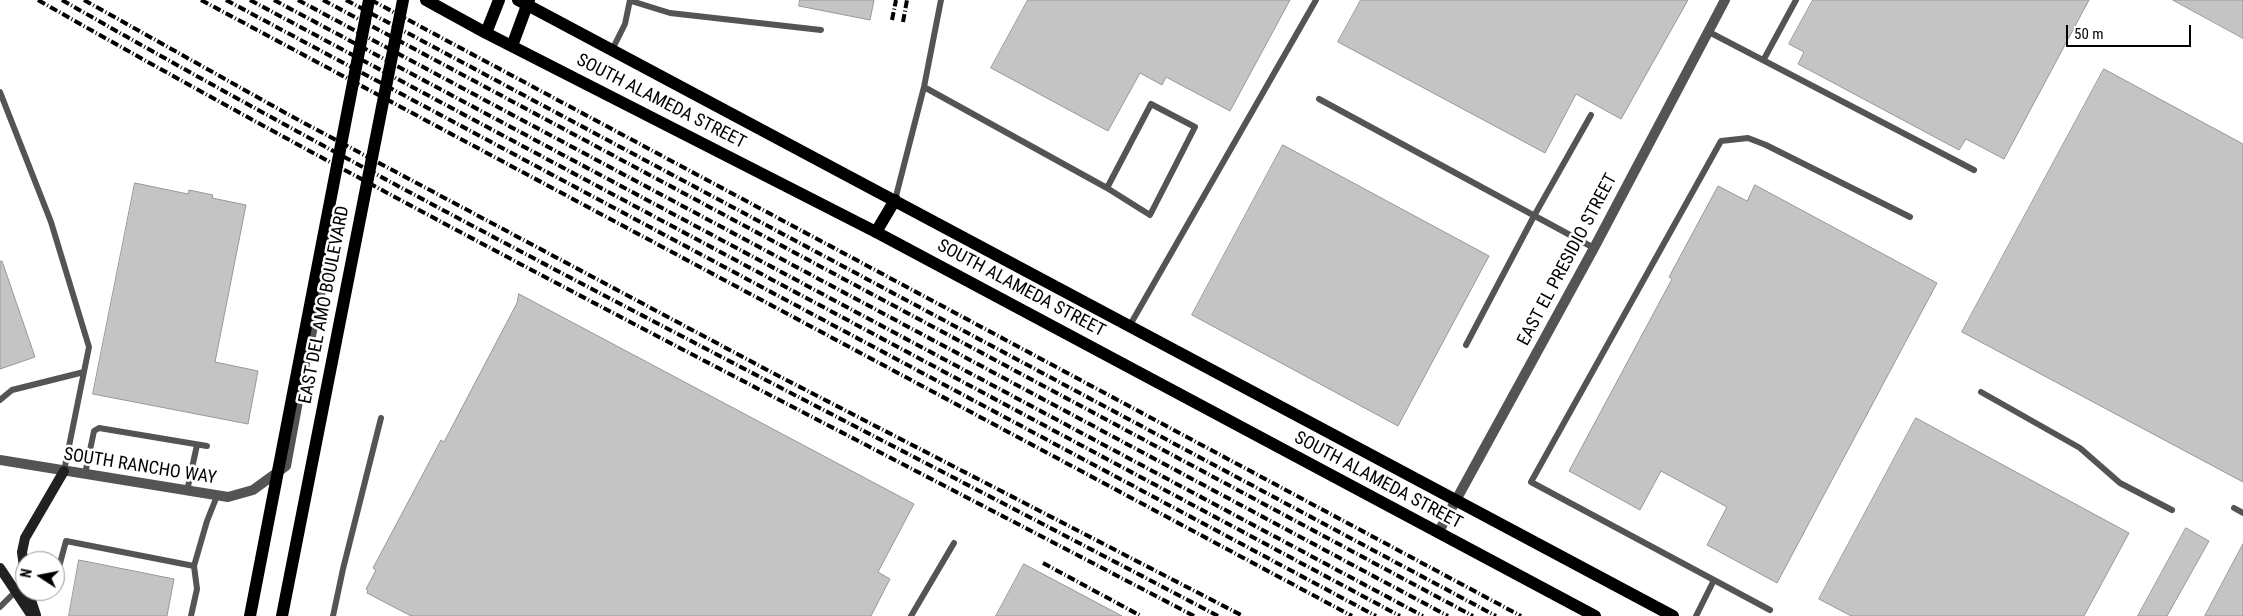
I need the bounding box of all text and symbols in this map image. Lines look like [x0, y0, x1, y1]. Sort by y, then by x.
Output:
scale bar [2068, 15, 2193, 47]
text: 50 m [2074, 25, 2104, 43]
street label: SOUTH ALAMEDA STREET [573, 50, 749, 154]
street label: EAST EL PRESIDIO STREET [1514, 170, 1622, 350]
street label: EAST DEL AMO BOULEVARD [295, 204, 355, 406]
street label: SOUTH ALAMEDA STREET [933, 236, 1109, 342]
street label: SOUTH ALAMEDA STREET [1290, 428, 1466, 534]
street label: SOUTH RANCHO WAY [62, 444, 218, 490]
north arrow [15, 551, 65, 601]
text: N [18, 568, 35, 579]

